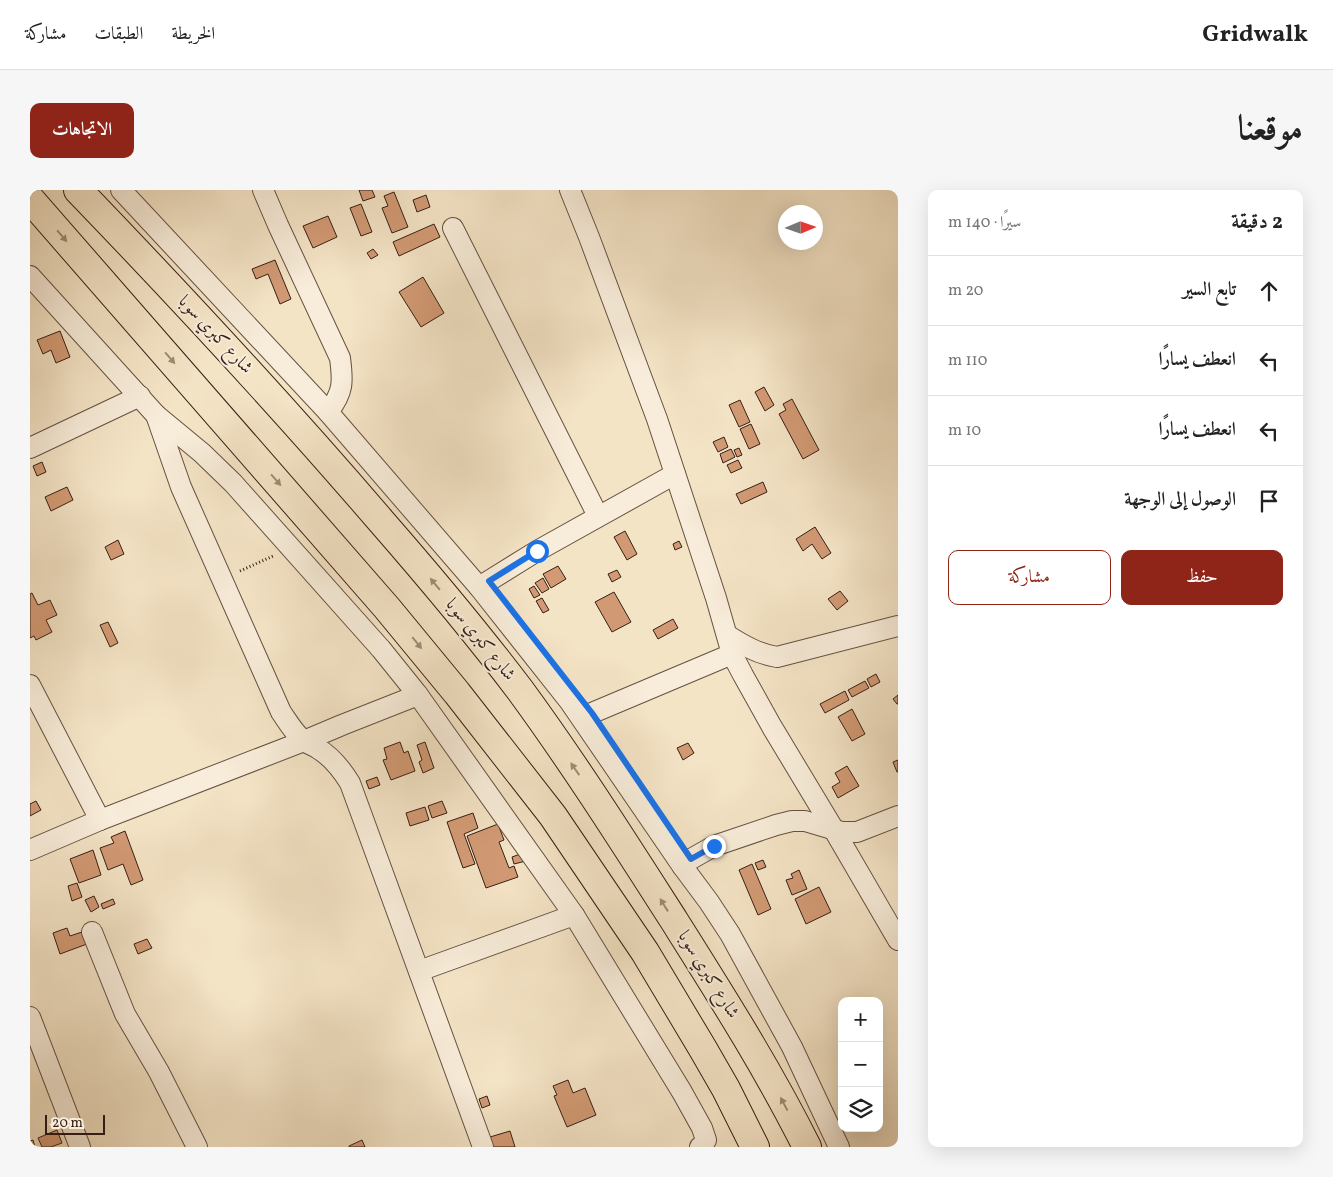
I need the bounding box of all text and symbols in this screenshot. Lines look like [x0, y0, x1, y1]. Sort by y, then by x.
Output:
text: Gridwalk [1202, 18, 1308, 52]
text: مشاركة [25, 22, 66, 47]
text: الطبقات [94, 22, 143, 47]
text: الخريطة [171, 22, 215, 47]
button: الاتجاهات [30, 103, 134, 158]
text: موقعنا [1238, 106, 1303, 154]
north arrow [778, 205, 823, 250]
text: 2 دقيقة [1231, 208, 1283, 237]
text: سيرًا · 140 m [948, 212, 1021, 234]
one-way arrow [56, 230, 68, 242]
text: تابع السير [1183, 277, 1236, 303]
icon: ahead [1255, 277, 1283, 305]
text: 20 m [948, 280, 983, 302]
street label: شارع كبري سوبا [171, 290, 258, 381]
text: انعطف يسارًا [1158, 347, 1236, 373]
icon: left [1255, 347, 1283, 375]
text: 110 m [948, 350, 987, 372]
one-way arrow [164, 351, 175, 364]
text: انعطف يسارًا [1158, 417, 1236, 443]
icon: left [1255, 417, 1283, 445]
text: 10 m [948, 420, 981, 442]
one-way arrow [271, 474, 282, 487]
text: الوصول إلى الوجهة [1124, 487, 1236, 513]
icon: arrive [1255, 487, 1283, 515]
route start [526, 540, 549, 563]
button: مشاركة [948, 550, 1111, 605]
button: حفظ [1121, 550, 1283, 605]
one-way arrow [429, 577, 440, 590]
street label: شارع كبري سوبا [438, 594, 521, 687]
one-way arrow [411, 637, 422, 650]
one-way arrow [570, 762, 580, 776]
route end [703, 835, 726, 858]
one-way arrow [659, 898, 669, 911]
street label: شارع كبري سوبا [670, 926, 745, 1024]
map controls [838, 997, 883, 1132]
button: + [838, 997, 883, 1042]
button: − [838, 1042, 883, 1087]
button: layers [838, 1087, 883, 1132]
one-way arrow [780, 1096, 788, 1111]
scale bar [45, 1112, 105, 1135]
text: 20 m [52, 1114, 83, 1133]

